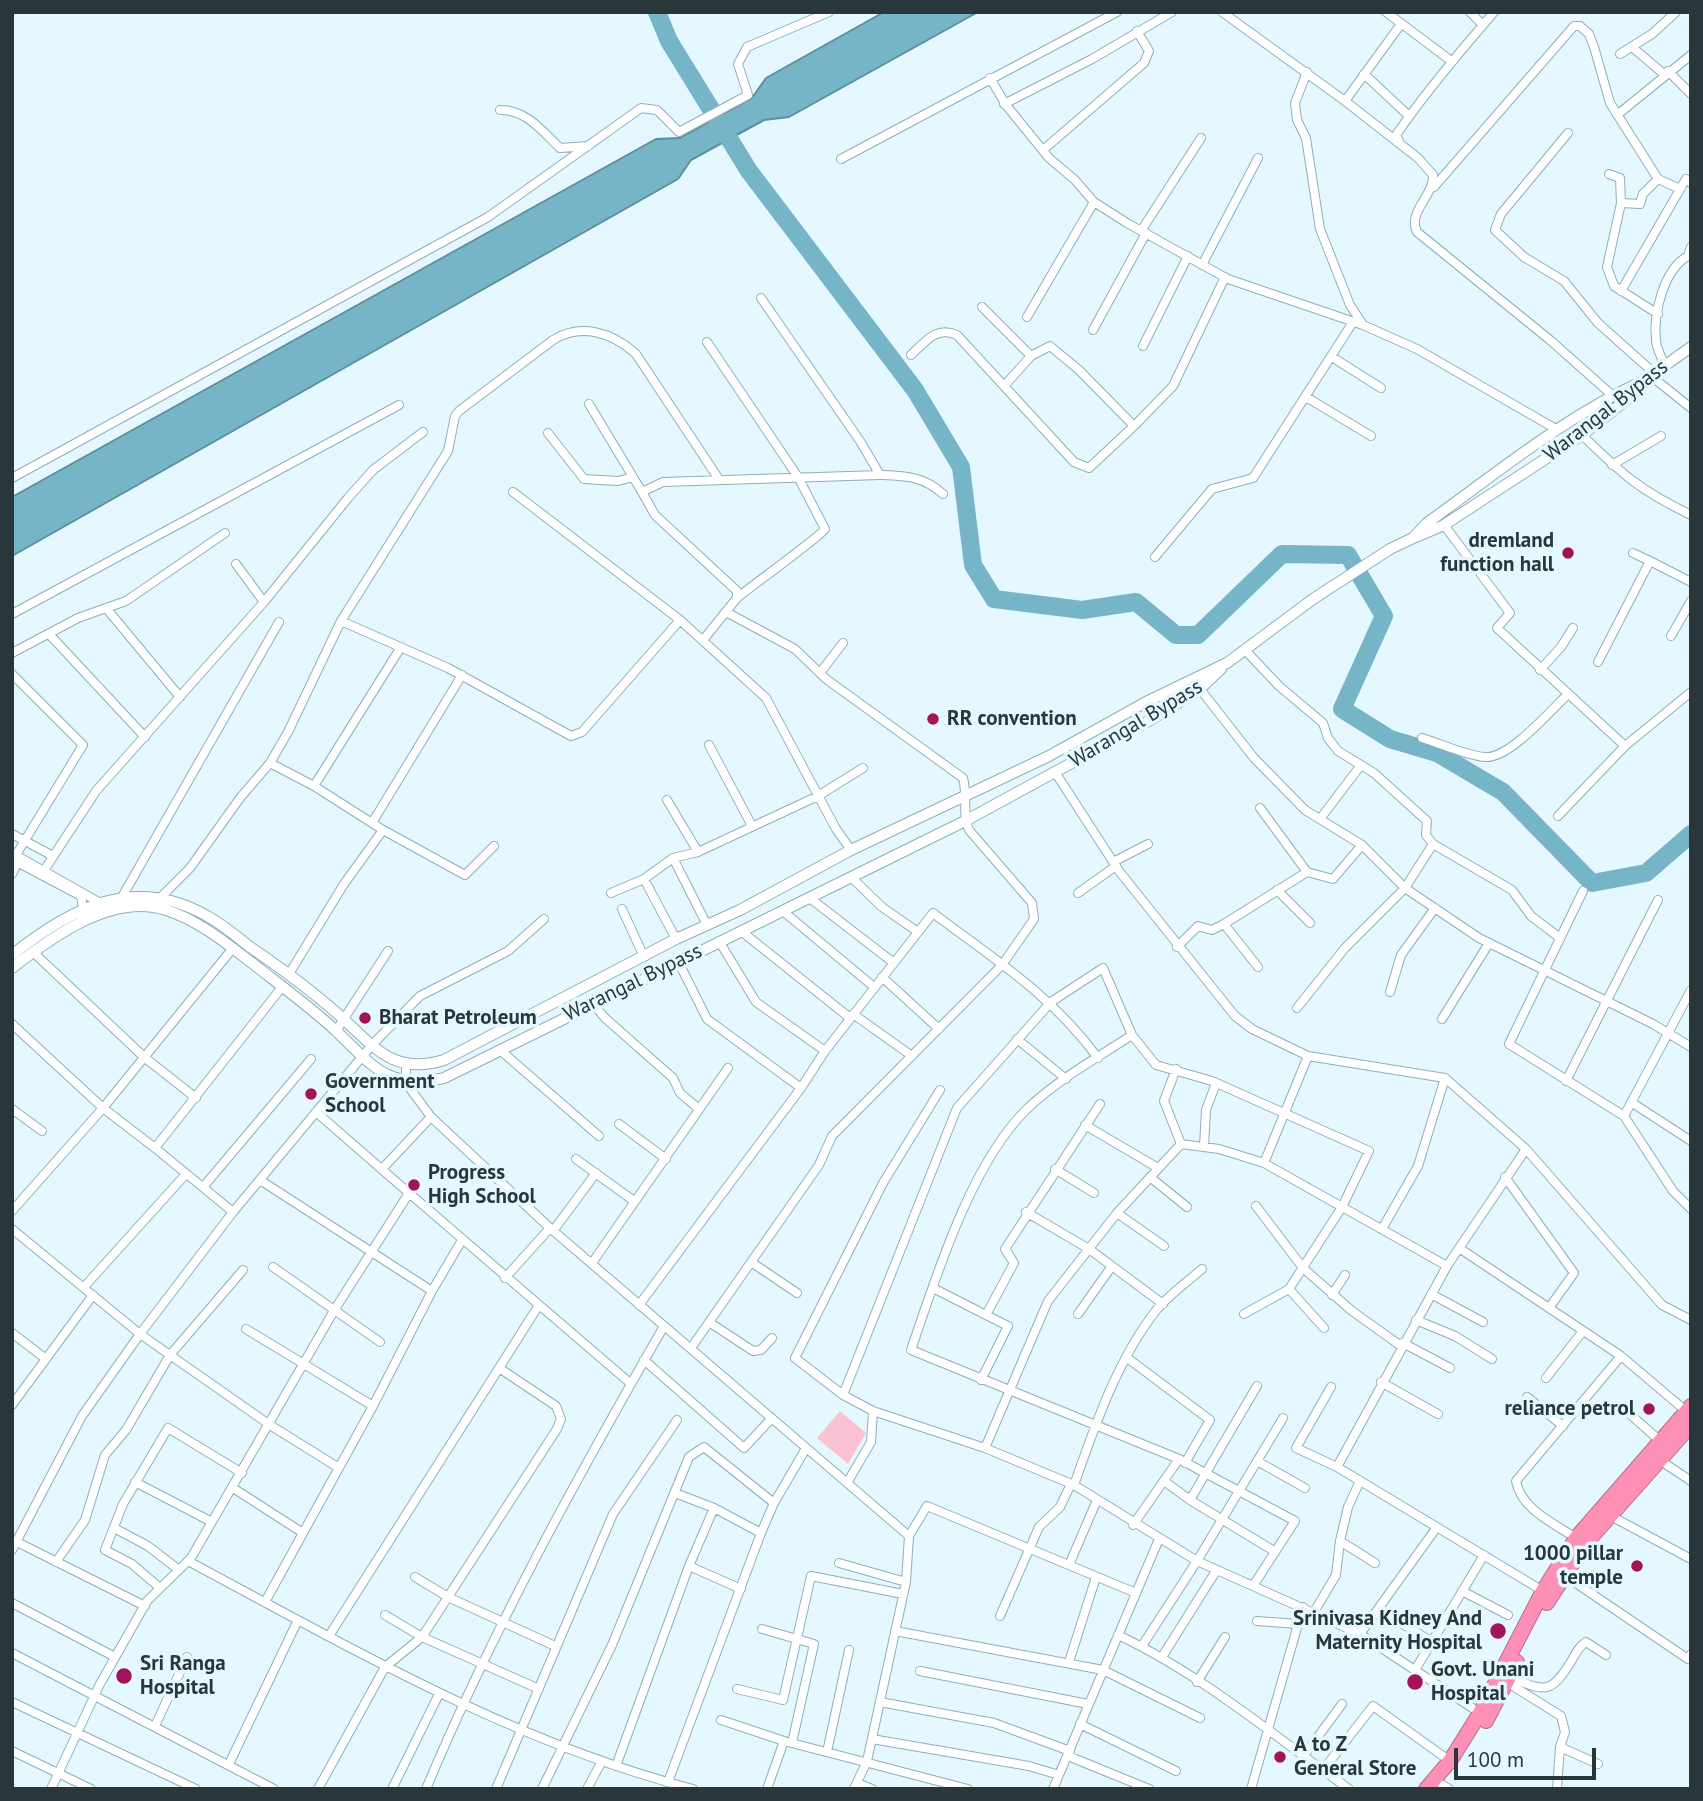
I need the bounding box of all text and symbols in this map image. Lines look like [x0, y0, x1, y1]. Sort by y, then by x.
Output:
street label: Warangal Bypass [1539, 355, 1673, 467]
place label: dremland function hall [1440, 528, 1554, 578]
marker: dremland function hall [1560, 545, 1576, 561]
street label: Warangal Bypass [1065, 674, 1207, 774]
place label: RR convention [947, 706, 1077, 732]
marker: RR convention [925, 711, 941, 727]
street label: Warangal Bypass [560, 939, 706, 1027]
place label: Bharat Petroleum [379, 1005, 537, 1031]
marker: Bharat Petroleum [357, 1010, 373, 1026]
place label: Government School [325, 1069, 435, 1119]
marker: Government School [303, 1086, 319, 1102]
place label: Progress High School [428, 1160, 536, 1210]
marker: Progress High School [406, 1177, 422, 1193]
place label: reliance petrol [1504, 1396, 1635, 1422]
marker: reliance petrol [1641, 1401, 1657, 1417]
place label: 1000 pillar temple [1523, 1541, 1623, 1591]
marker: 1000 pillar temple [1629, 1558, 1645, 1574]
place label: Srinivasa Kidney And Maternity Hospital [1293, 1606, 1482, 1656]
marker: Srinivasa Kidney And Maternity Hospital [1488, 1621, 1508, 1641]
place label: Sri Ranga Hospital [140, 1651, 226, 1701]
place label: Govt. Unani Hospital [1431, 1657, 1534, 1707]
marker: Sri Ranga Hospital [114, 1666, 134, 1686]
marker: Govt. Unani Hospital [1405, 1672, 1425, 1692]
place label: A to Z General Store [1294, 1732, 1417, 1782]
scale bar [1458, 1734, 1600, 1778]
text: 100 m [1467, 1746, 1524, 1773]
marker: A to Z General Store [1272, 1749, 1288, 1765]

